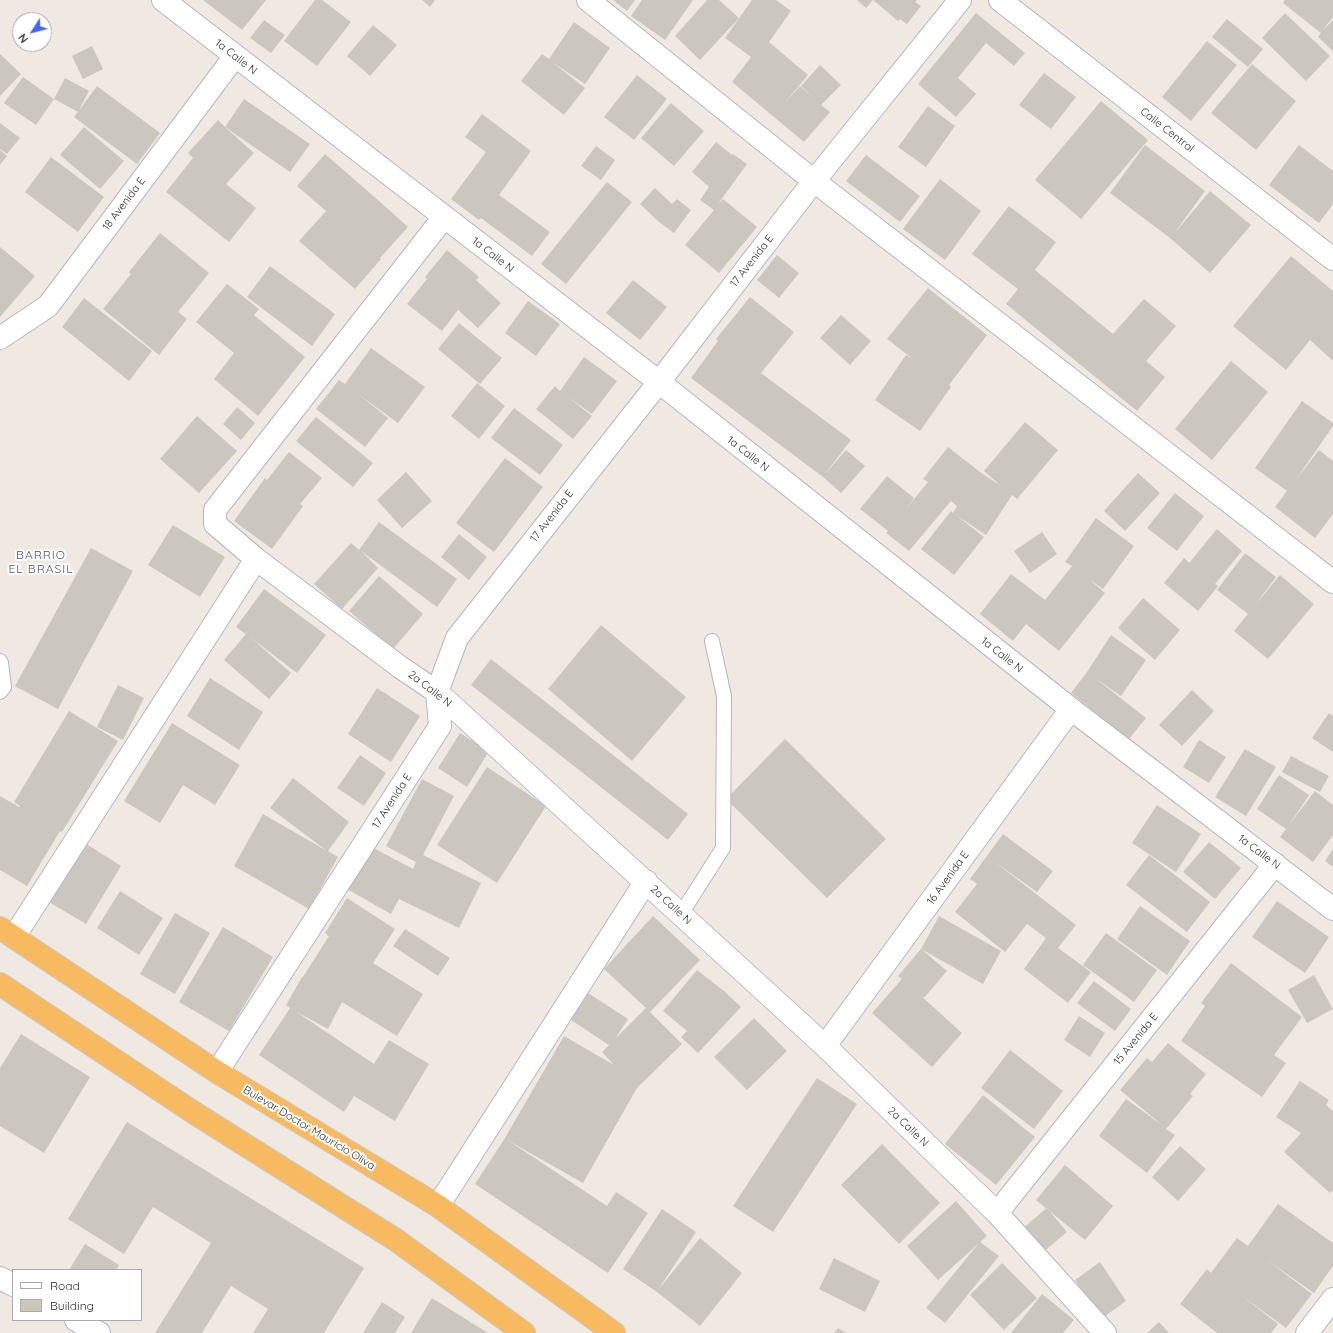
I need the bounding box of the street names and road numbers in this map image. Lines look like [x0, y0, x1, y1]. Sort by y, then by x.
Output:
street label: 1a Calle N [212, 36, 260, 78]
street label: Calle Central [1137, 105, 1197, 155]
street label: 18 Avenida E [100, 175, 148, 233]
street label: 17 Avenida E [727, 232, 777, 290]
street label: 1a Calle N [469, 234, 517, 276]
street label: 1a Calle N [724, 433, 772, 475]
street label: 17 Avenida E [527, 487, 577, 545]
street label: 1a Calle N [978, 634, 1026, 676]
street label: 2a Calle N [406, 668, 454, 710]
street label: 17 Avenida E [369, 771, 415, 831]
street label: 1a Calle N [1235, 832, 1283, 872]
street label: 16 Avenida E [924, 849, 972, 907]
street label: 2a Calle N [648, 883, 694, 927]
street label: 15 Avenida E [1111, 1010, 1161, 1068]
street label: Bulevar Doctor Mauricio Oliva [241, 1083, 377, 1173]
street label: 2a Calle N [885, 1104, 931, 1150]

